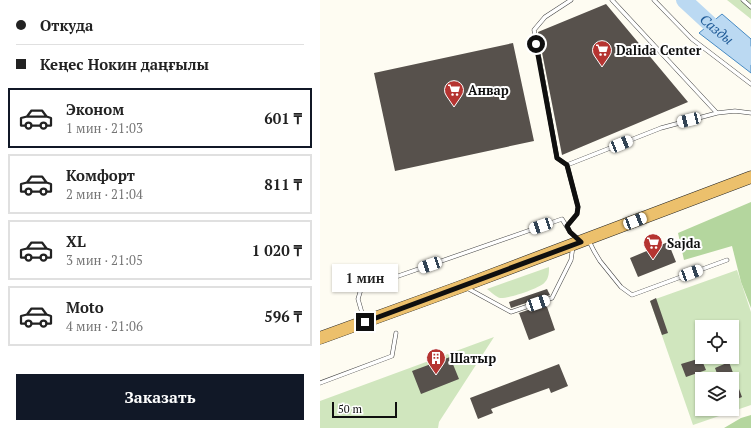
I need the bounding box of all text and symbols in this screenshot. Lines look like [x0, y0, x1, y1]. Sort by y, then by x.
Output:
water label: Сазды [696, 9, 738, 49]
text: Откуда [40, 15, 93, 35]
route start [527, 35, 545, 53]
supermarket icon: Dalida Center [591, 39, 613, 67]
place label: Dalida Center [616, 41, 702, 59]
text: Кеңес Нокин даңғылы [40, 54, 209, 74]
supermarket icon: Анвар [443, 79, 465, 107]
place label: Анвар [468, 81, 509, 99]
text: Эконом [66, 99, 124, 119]
icon: car [18, 100, 54, 136]
text: 601 ₸ [264, 108, 302, 128]
car [676, 111, 702, 129]
text: 1 мин · 21:03 [66, 119, 143, 137]
car [608, 134, 634, 154]
text: Комфорт [66, 165, 135, 185]
icon: car [18, 166, 54, 202]
text: 811 ₸ [264, 174, 302, 194]
text: 2 мин · 21:04 [66, 185, 143, 203]
car [622, 211, 648, 231]
car [528, 216, 554, 236]
text: XL [66, 231, 86, 251]
icon: car [18, 232, 54, 268]
supermarket icon: Sajda [642, 232, 664, 260]
place label: Sajda [667, 234, 701, 252]
text: 1 020 ₸ [252, 240, 302, 260]
text: 3 мин · 21:05 [66, 251, 143, 269]
car [417, 255, 443, 275]
car [678, 263, 704, 283]
callout: 1 мин [332, 264, 398, 292]
text: 1 мин [346, 269, 384, 287]
car [525, 293, 551, 313]
text: Moto [66, 297, 104, 317]
icon: car [18, 298, 54, 334]
text: 596 ₸ [264, 306, 302, 326]
route end [356, 313, 374, 331]
text: 4 мин · 21:06 [66, 317, 143, 335]
map controls [695, 320, 739, 416]
button: locate [695, 320, 739, 364]
building icon: Шатыр [425, 347, 447, 375]
place label: Шатыр [450, 349, 496, 367]
button: layers [695, 372, 739, 416]
button: Заказать [16, 374, 304, 420]
scale bar [332, 400, 397, 419]
text: 50 m [338, 402, 362, 416]

